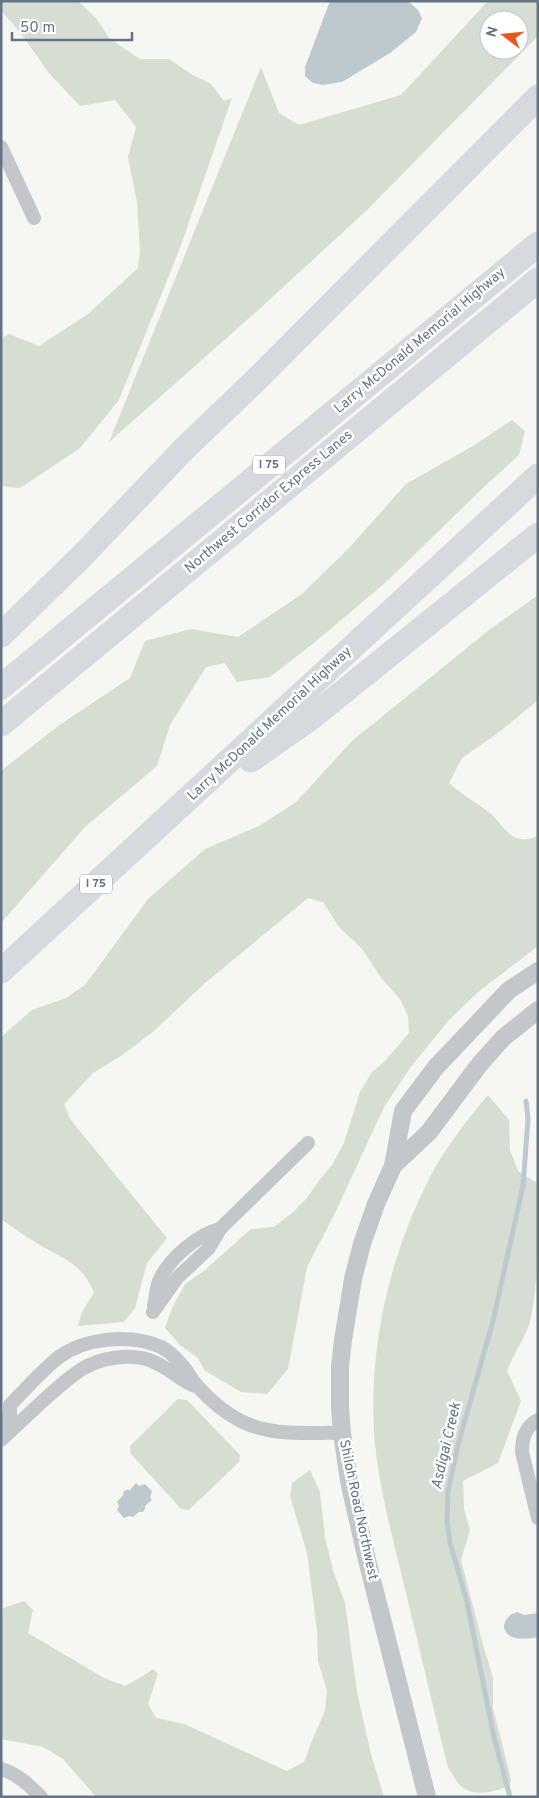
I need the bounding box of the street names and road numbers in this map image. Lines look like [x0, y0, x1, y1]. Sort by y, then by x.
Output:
street label: Larry McDonald Memorial Highway [331, 264, 509, 418]
street label: Northwest Corridor Express Lanes [182, 427, 356, 577]
road number: I 75 [253, 456, 285, 474]
street label: Larry McDonald Memorial Highway [184, 643, 356, 805]
road number: I 75 [80, 874, 112, 894]
street label: Shiloh Road Northwest [335, 1438, 381, 1582]

